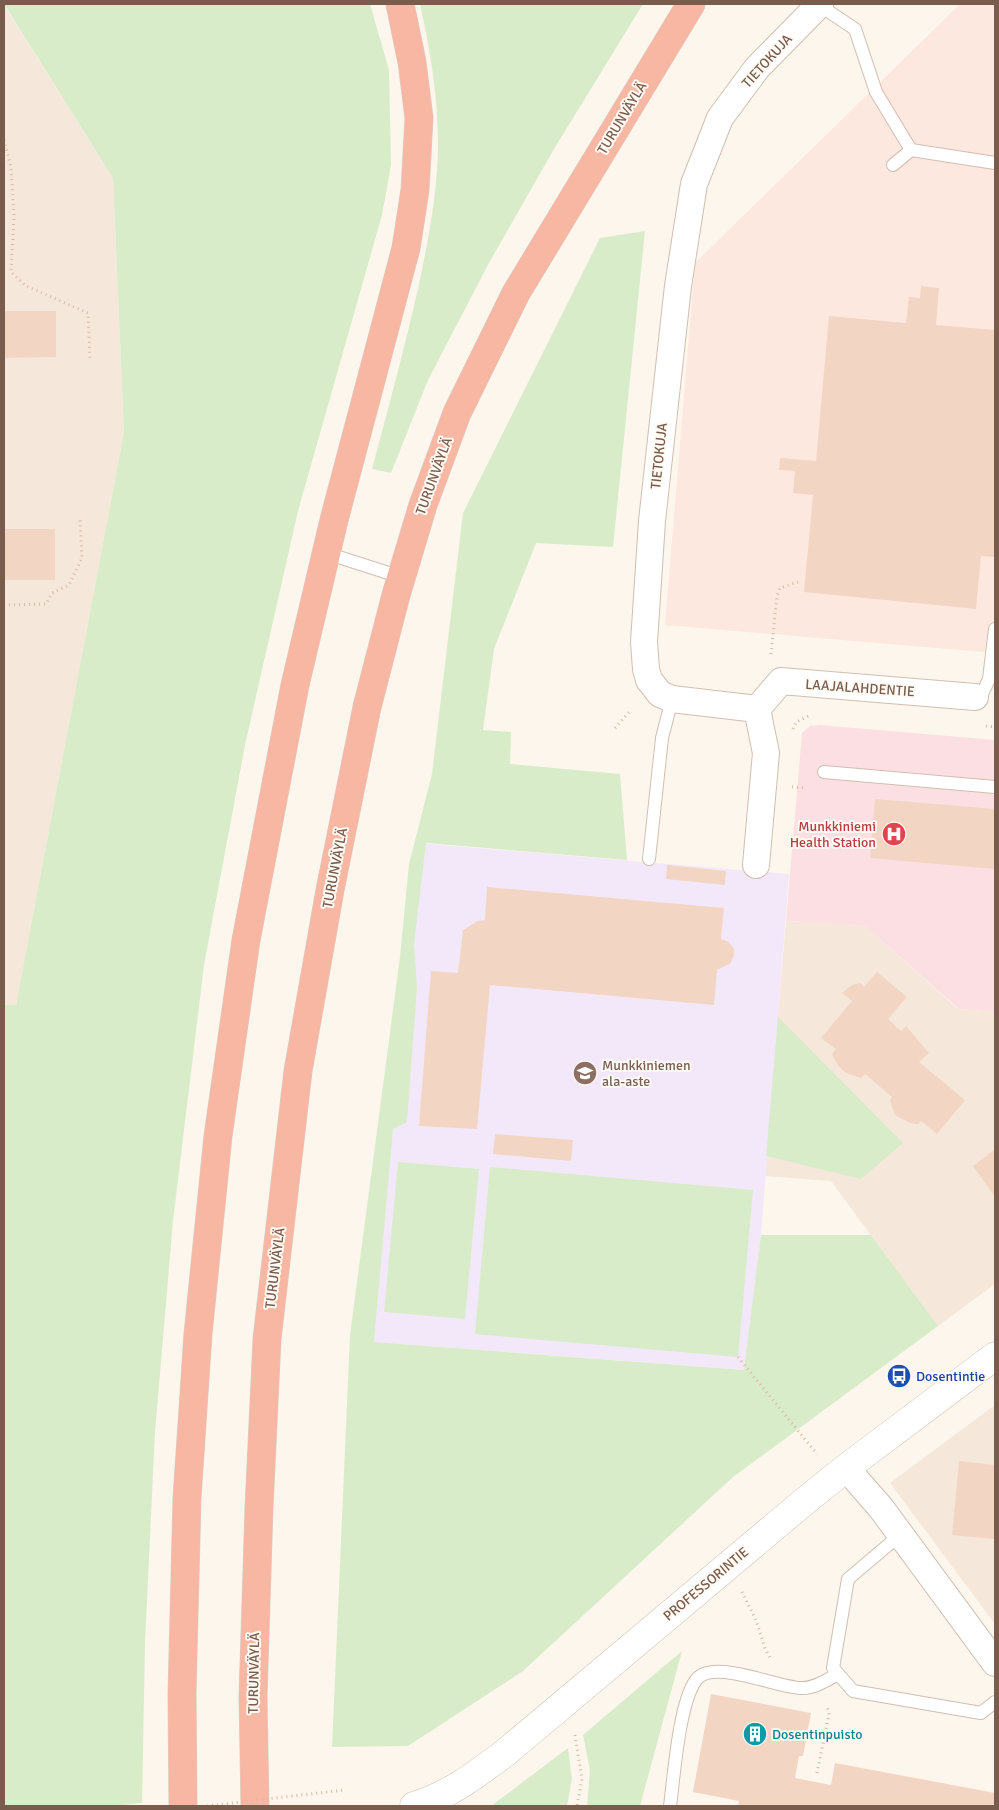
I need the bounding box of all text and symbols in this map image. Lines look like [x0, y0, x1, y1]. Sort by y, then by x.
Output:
street label: TIETOKUJA [738, 30, 796, 91]
street label: TURUNVÄYLÄ [594, 78, 650, 157]
street label: TIETOKUJA [647, 422, 671, 490]
street label: TURUNVÄYLÄ [412, 434, 456, 517]
street label: LAAJALAHDENTIE [805, 676, 915, 700]
place label: Munkkiniemi Health Station [790, 818, 876, 851]
hospital icon: Munkkiniemi Health Station [881, 821, 907, 847]
street label: TURUNVÄYLÄ [319, 826, 351, 910]
place label: Munkkiniemen ala-aste [602, 1057, 691, 1090]
school or university icon: Munkkiniemen ala-aste [572, 1060, 598, 1086]
street label: TURUNVÄYLÄ [262, 1226, 288, 1309]
bus stop icon: Dosentintie [886, 1363, 912, 1389]
place label: Dosentintie [916, 1368, 985, 1385]
street label: PROFESSORINTIE [660, 1543, 752, 1625]
street label: TURUNVÄYLÄ [245, 1632, 263, 1714]
building icon: Dosentinpuisto [742, 1721, 768, 1747]
place label: Dosentinpuisto [772, 1726, 863, 1743]

